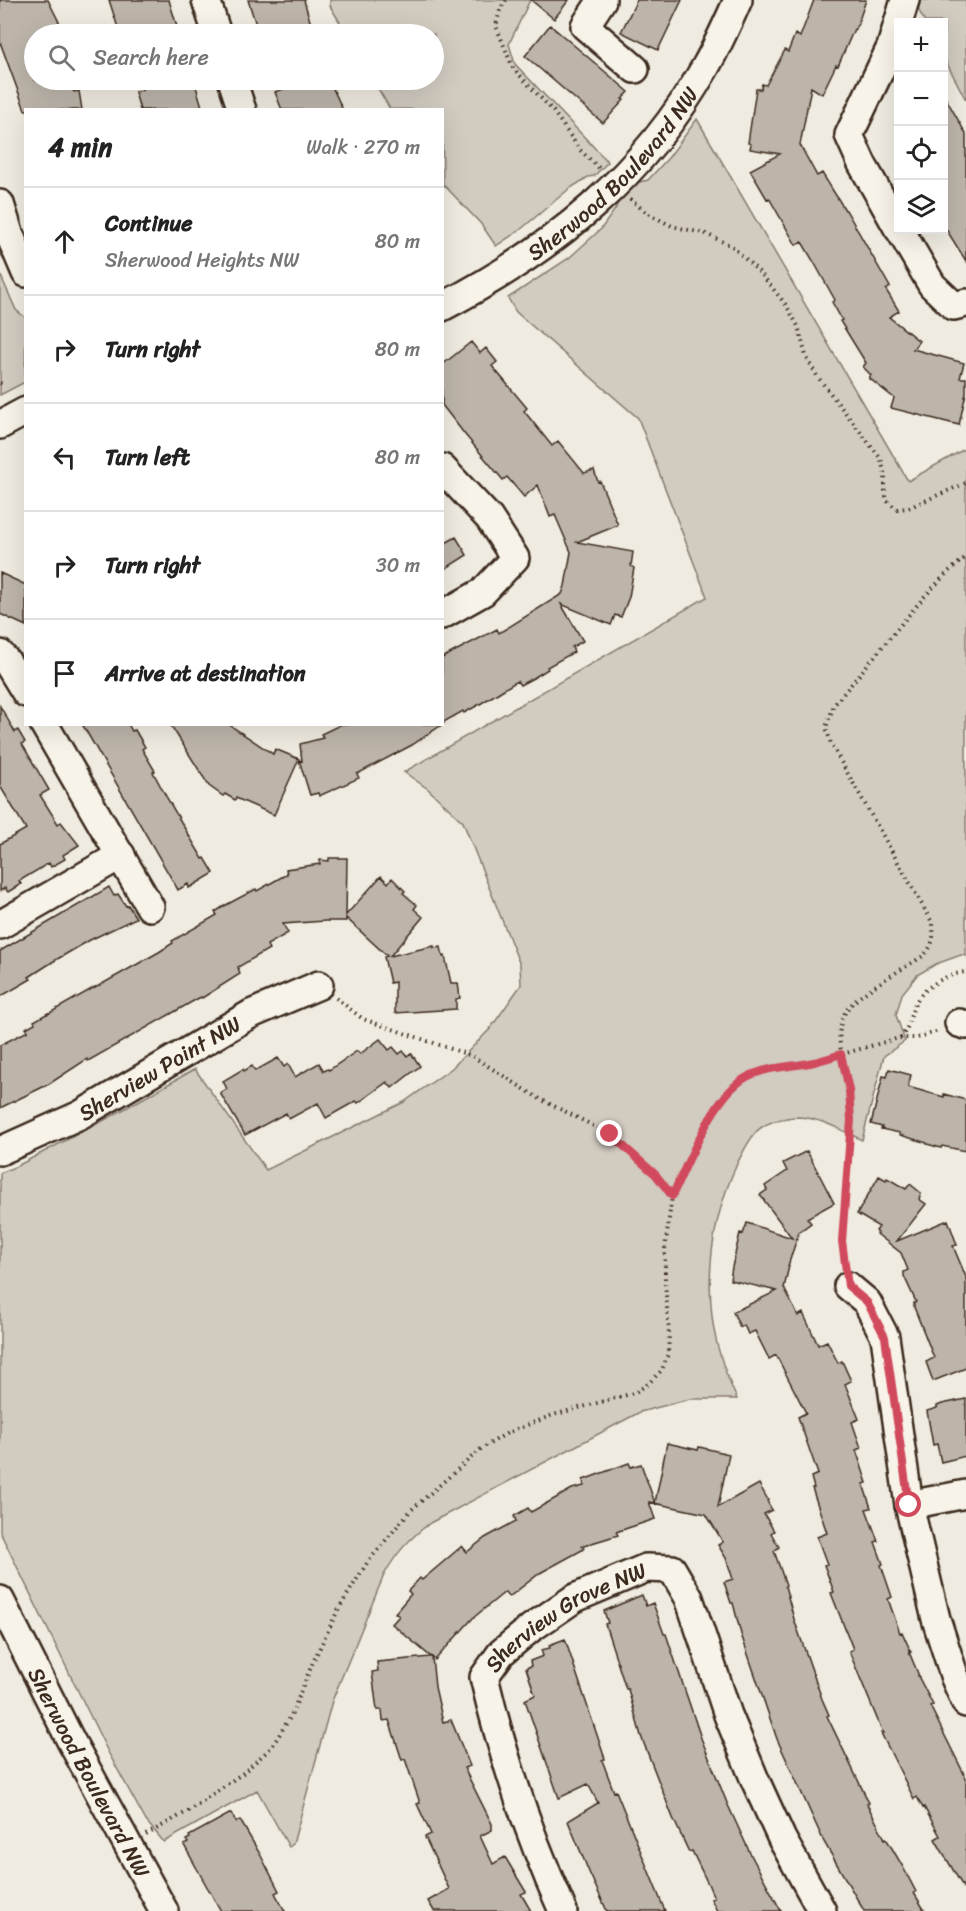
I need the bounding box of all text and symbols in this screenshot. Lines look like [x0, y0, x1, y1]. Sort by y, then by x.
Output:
map controls [894, 18, 948, 234]
button: + [894, 18, 948, 72]
search box [24, 24, 444, 90]
text: Search here [93, 38, 209, 77]
icon: search [45, 41, 78, 74]
button: − [894, 72, 948, 126]
street label: Sherwood Boulevard NW [519, 78, 710, 271]
text: 4 min [48, 124, 112, 170]
button: locate [894, 126, 948, 180]
text: Walk · 270 m [306, 130, 420, 165]
button: layers [894, 180, 948, 234]
text: Continue [105, 204, 193, 243]
text: 80 m [375, 224, 420, 259]
icon: ahead [48, 225, 81, 258]
text: Sherwood Heights NW [105, 243, 299, 278]
text: Turn right [105, 330, 200, 369]
text: 80 m [375, 332, 420, 367]
icon: right [48, 333, 81, 366]
text: Turn left [105, 438, 190, 477]
text: 80 m [375, 440, 420, 475]
icon: left [48, 441, 81, 474]
text: Turn right [105, 546, 200, 585]
text: 30 m [376, 548, 420, 583]
icon: right [48, 549, 81, 582]
text: Arrive at destination [105, 654, 306, 693]
icon: arrive [48, 657, 81, 690]
street label: Sherview Point NW [71, 1005, 249, 1132]
route end [596, 1120, 622, 1146]
route start [895, 1491, 921, 1517]
street label: Sherview Grove NW [474, 1551, 653, 1681]
street label: Sherwood Boulevard NW [17, 1660, 162, 1886]

